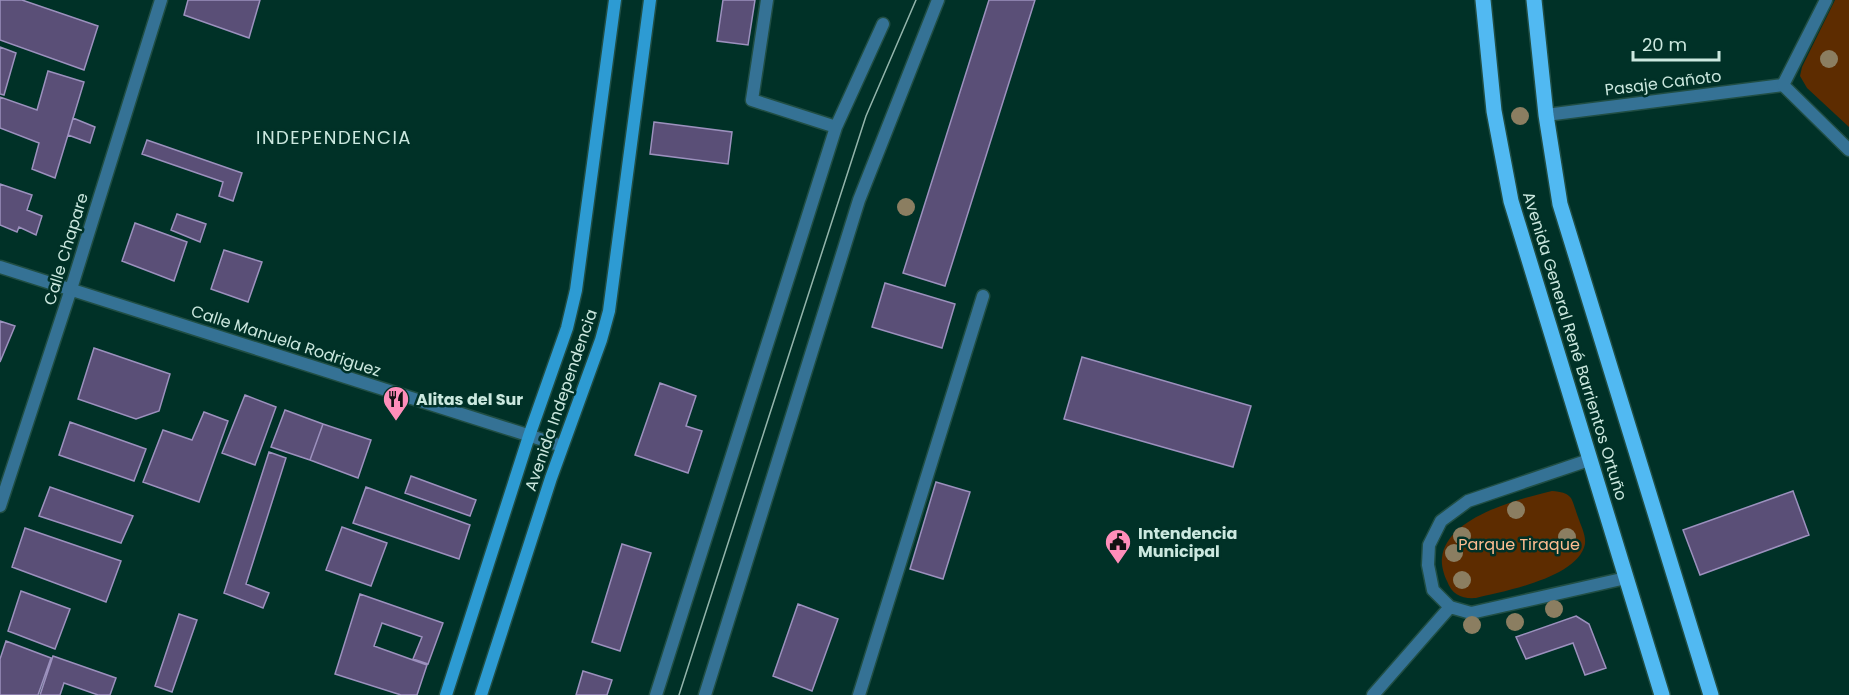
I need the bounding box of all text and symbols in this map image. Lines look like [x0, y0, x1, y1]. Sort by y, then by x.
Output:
scale bar [1633, 24, 1718, 62]
text: 20 m [1642, 32, 1687, 57]
street label: Pasaje Cañoto [1603, 64, 1723, 102]
district label: INDEPENDENCIA [256, 125, 412, 150]
street label: Avenida General René Barrientos Ortuño [1517, 189, 1633, 503]
street label: Calle Chapare [38, 190, 94, 308]
street label: Calle Manuela Rodriguez [188, 299, 384, 383]
street label: Avenida Independencia [519, 306, 603, 494]
restaurant icon: Alitas del Sur [381, 384, 411, 422]
place label: Alitas del Sur [416, 388, 523, 411]
place label: Intendencia Municipal [1138, 522, 1237, 563]
public building icon: Intendencia Municipal [1103, 527, 1133, 565]
park label: Parque Tiraque [1458, 533, 1580, 556]

